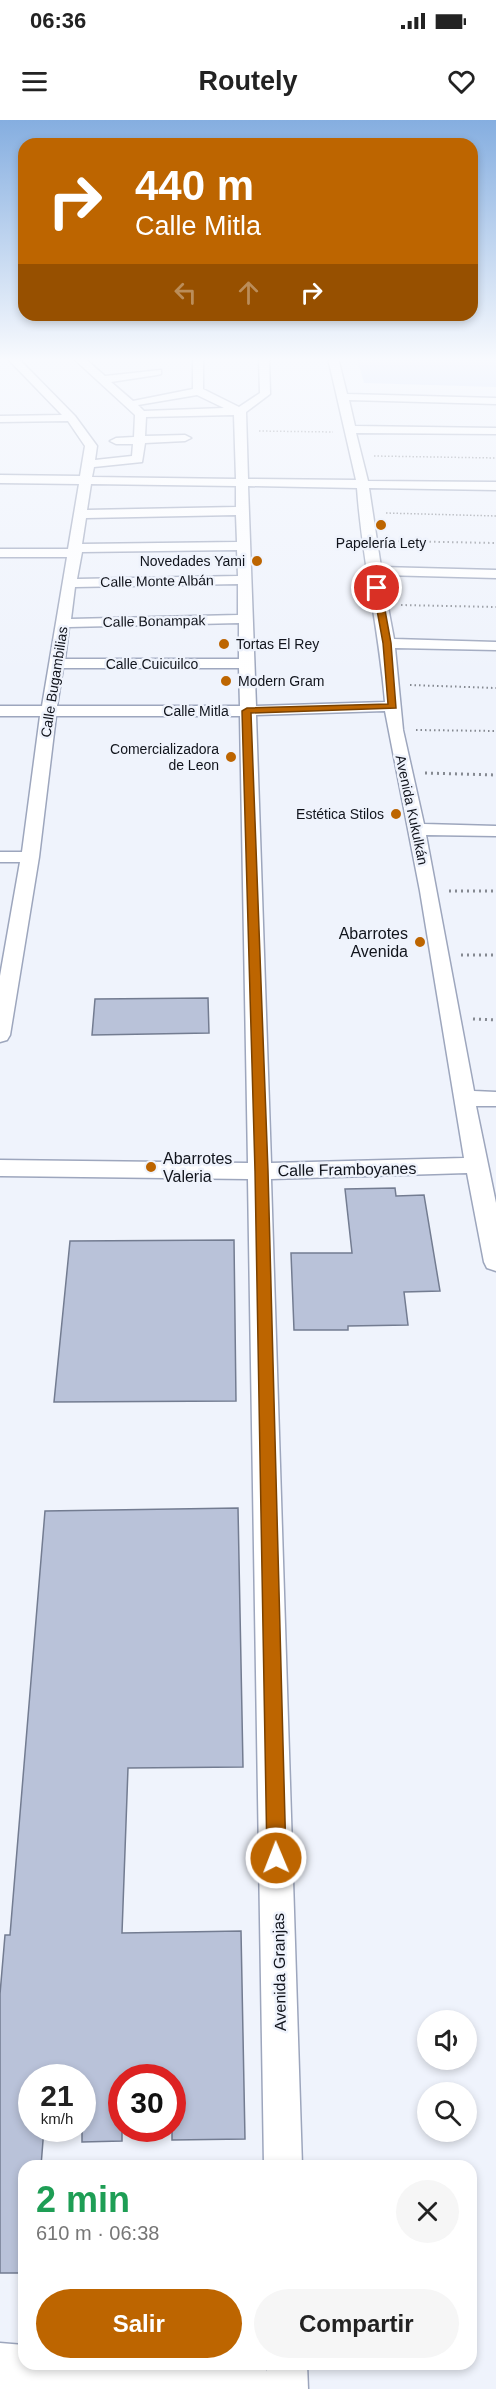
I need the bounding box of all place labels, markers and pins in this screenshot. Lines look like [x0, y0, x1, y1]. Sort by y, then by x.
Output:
marker: Papelería Lety [374, 518, 388, 532]
place label: Papelería Lety [336, 535, 426, 551]
place label: Novedades Yami [140, 553, 245, 569]
marker: Novedades Yami [250, 554, 264, 568]
pin [351, 562, 402, 613]
place label: Tortas El Rey [236, 636, 319, 652]
marker: Tortas El Rey [217, 637, 231, 651]
place label: Modern Gram [238, 673, 324, 689]
marker: Modern Gram [219, 674, 233, 688]
place label: Comercializadora de Leon [110, 741, 219, 773]
marker: Comercializadora de Leon [224, 750, 238, 764]
place label: Estética Stilos [296, 806, 384, 822]
marker: Estética Stilos [389, 807, 403, 821]
place label: Abarrotes Avenida [339, 925, 408, 960]
marker: Abarrotes Avenida [413, 935, 427, 949]
place label: Abarrotes Valeria [163, 1150, 232, 1185]
marker: Abarrotes Valeria [144, 1160, 158, 1174]

